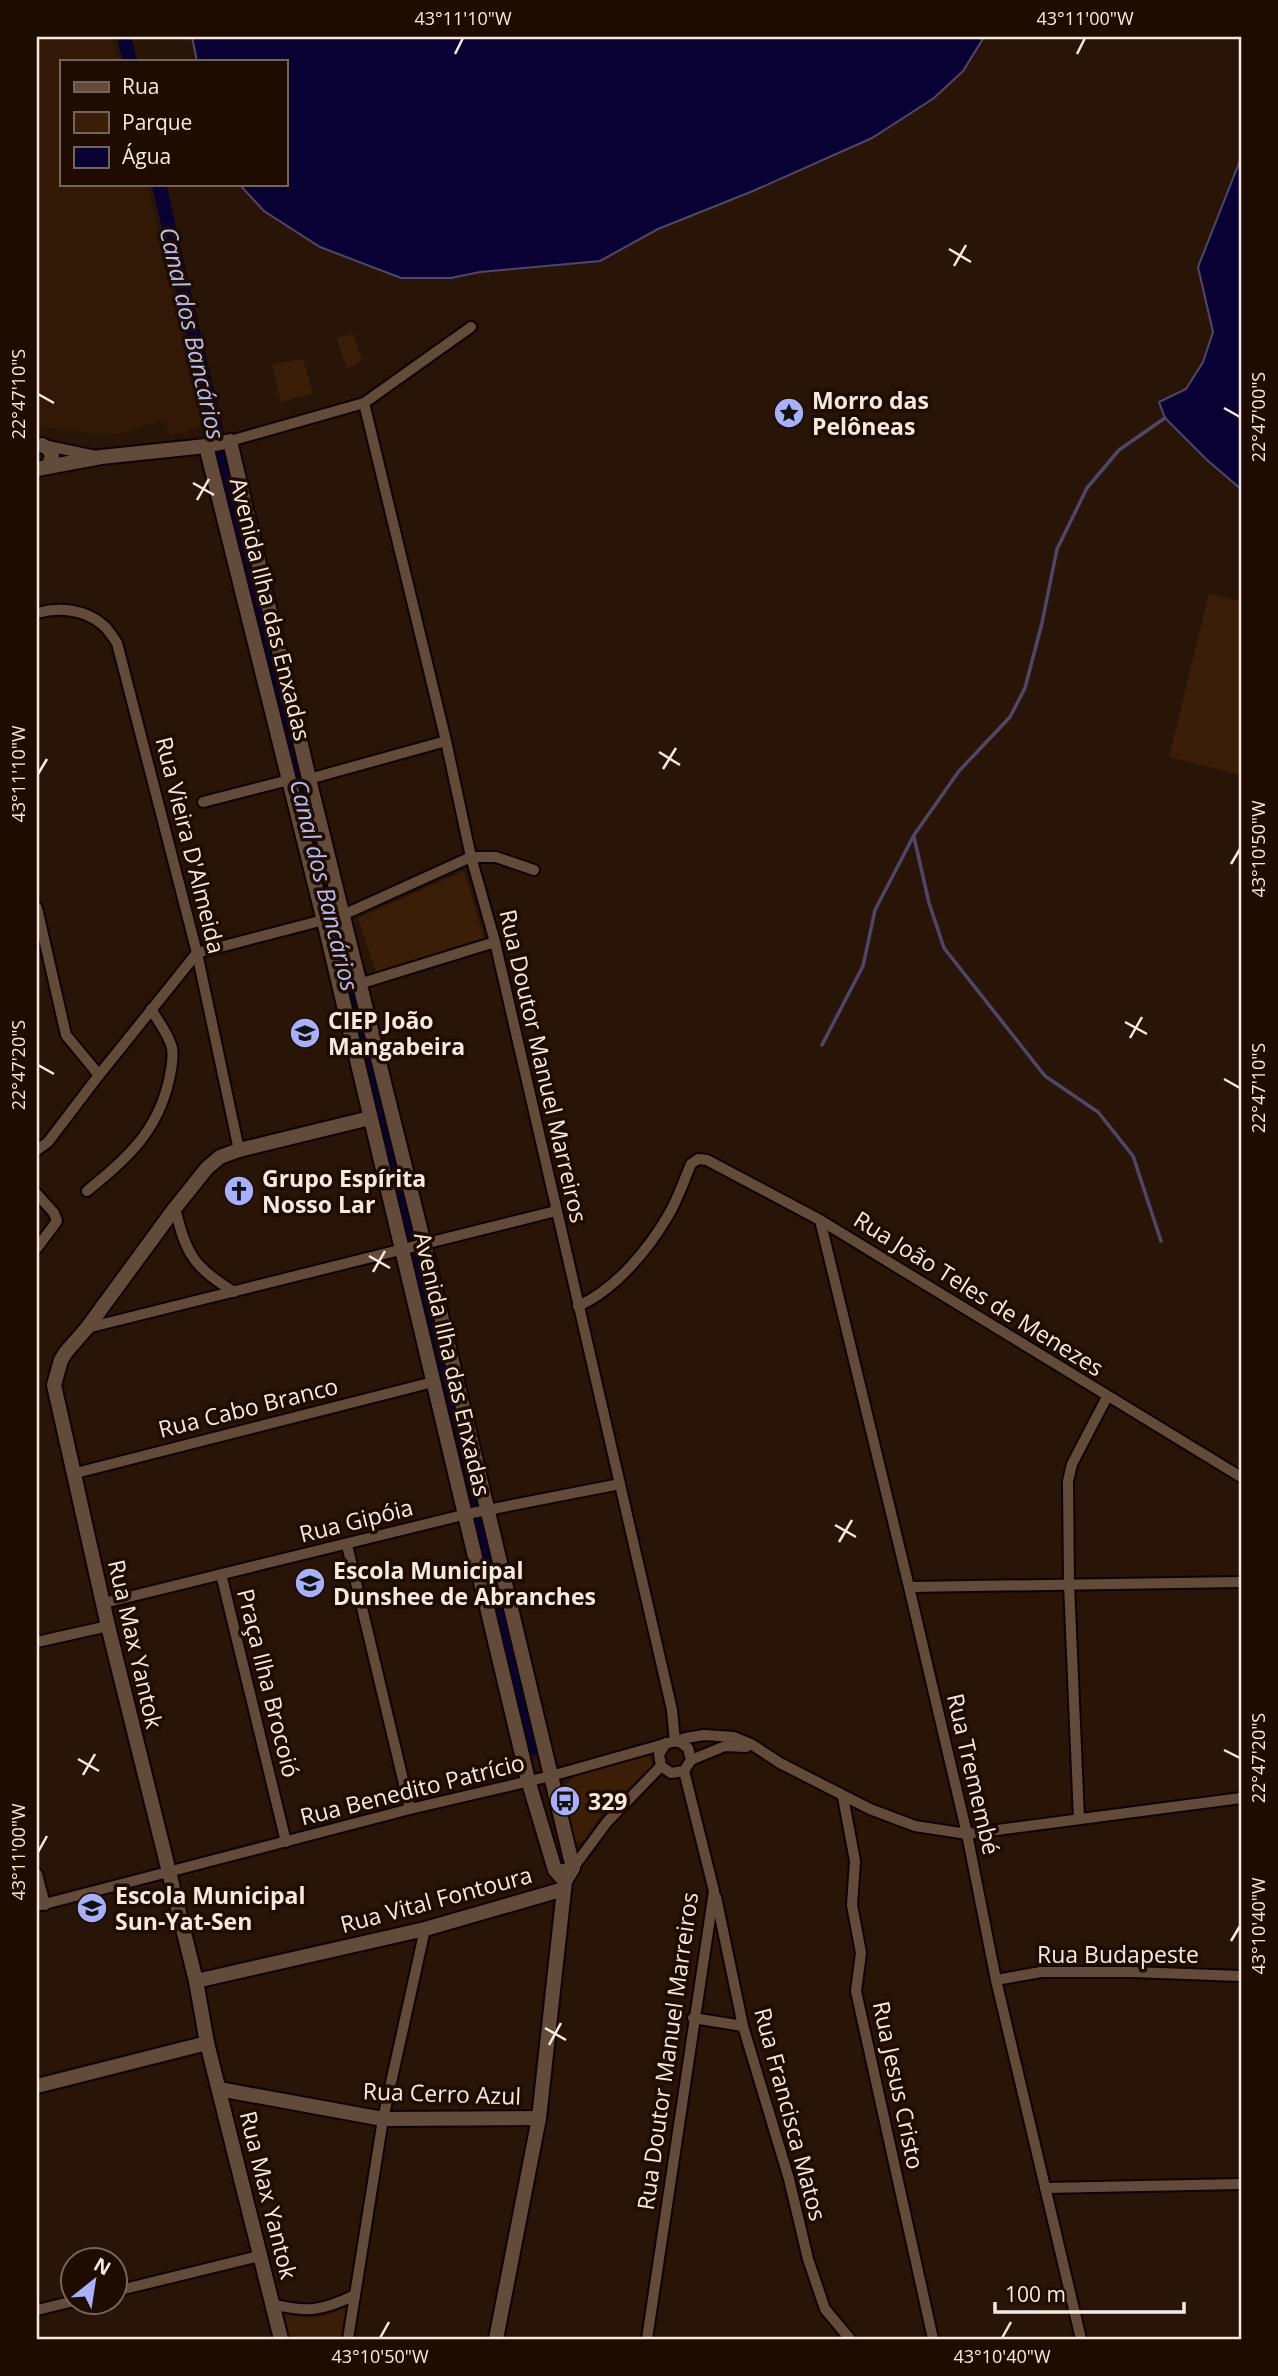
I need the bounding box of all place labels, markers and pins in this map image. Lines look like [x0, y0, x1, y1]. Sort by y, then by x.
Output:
place label: Morro das Pelôneas [812, 384, 929, 442]
place icon: Morro das Pelôneas [772, 396, 806, 430]
place label: CIEP João Mangabeira [328, 1004, 465, 1062]
school or university icon: CIEP João Mangabeira [288, 1016, 322, 1050]
place label: Grupo Espírita Nosso Lar [262, 1162, 426, 1220]
church icon: Grupo Espírita Nosso Lar [222, 1174, 256, 1208]
place label: Escola Municipal Dunshee de Abranches [333, 1554, 596, 1612]
school or university icon: Escola Municipal Dunshee de Abranches [293, 1566, 327, 1600]
bus stop icon: 329 [548, 1784, 582, 1818]
place label: 329 [588, 1785, 627, 1817]
place label: Escola Municipal Sun-Yat-Sen [115, 1879, 306, 1937]
school or university icon: Escola Municipal Sun-Yat-Sen [75, 1891, 109, 1925]

